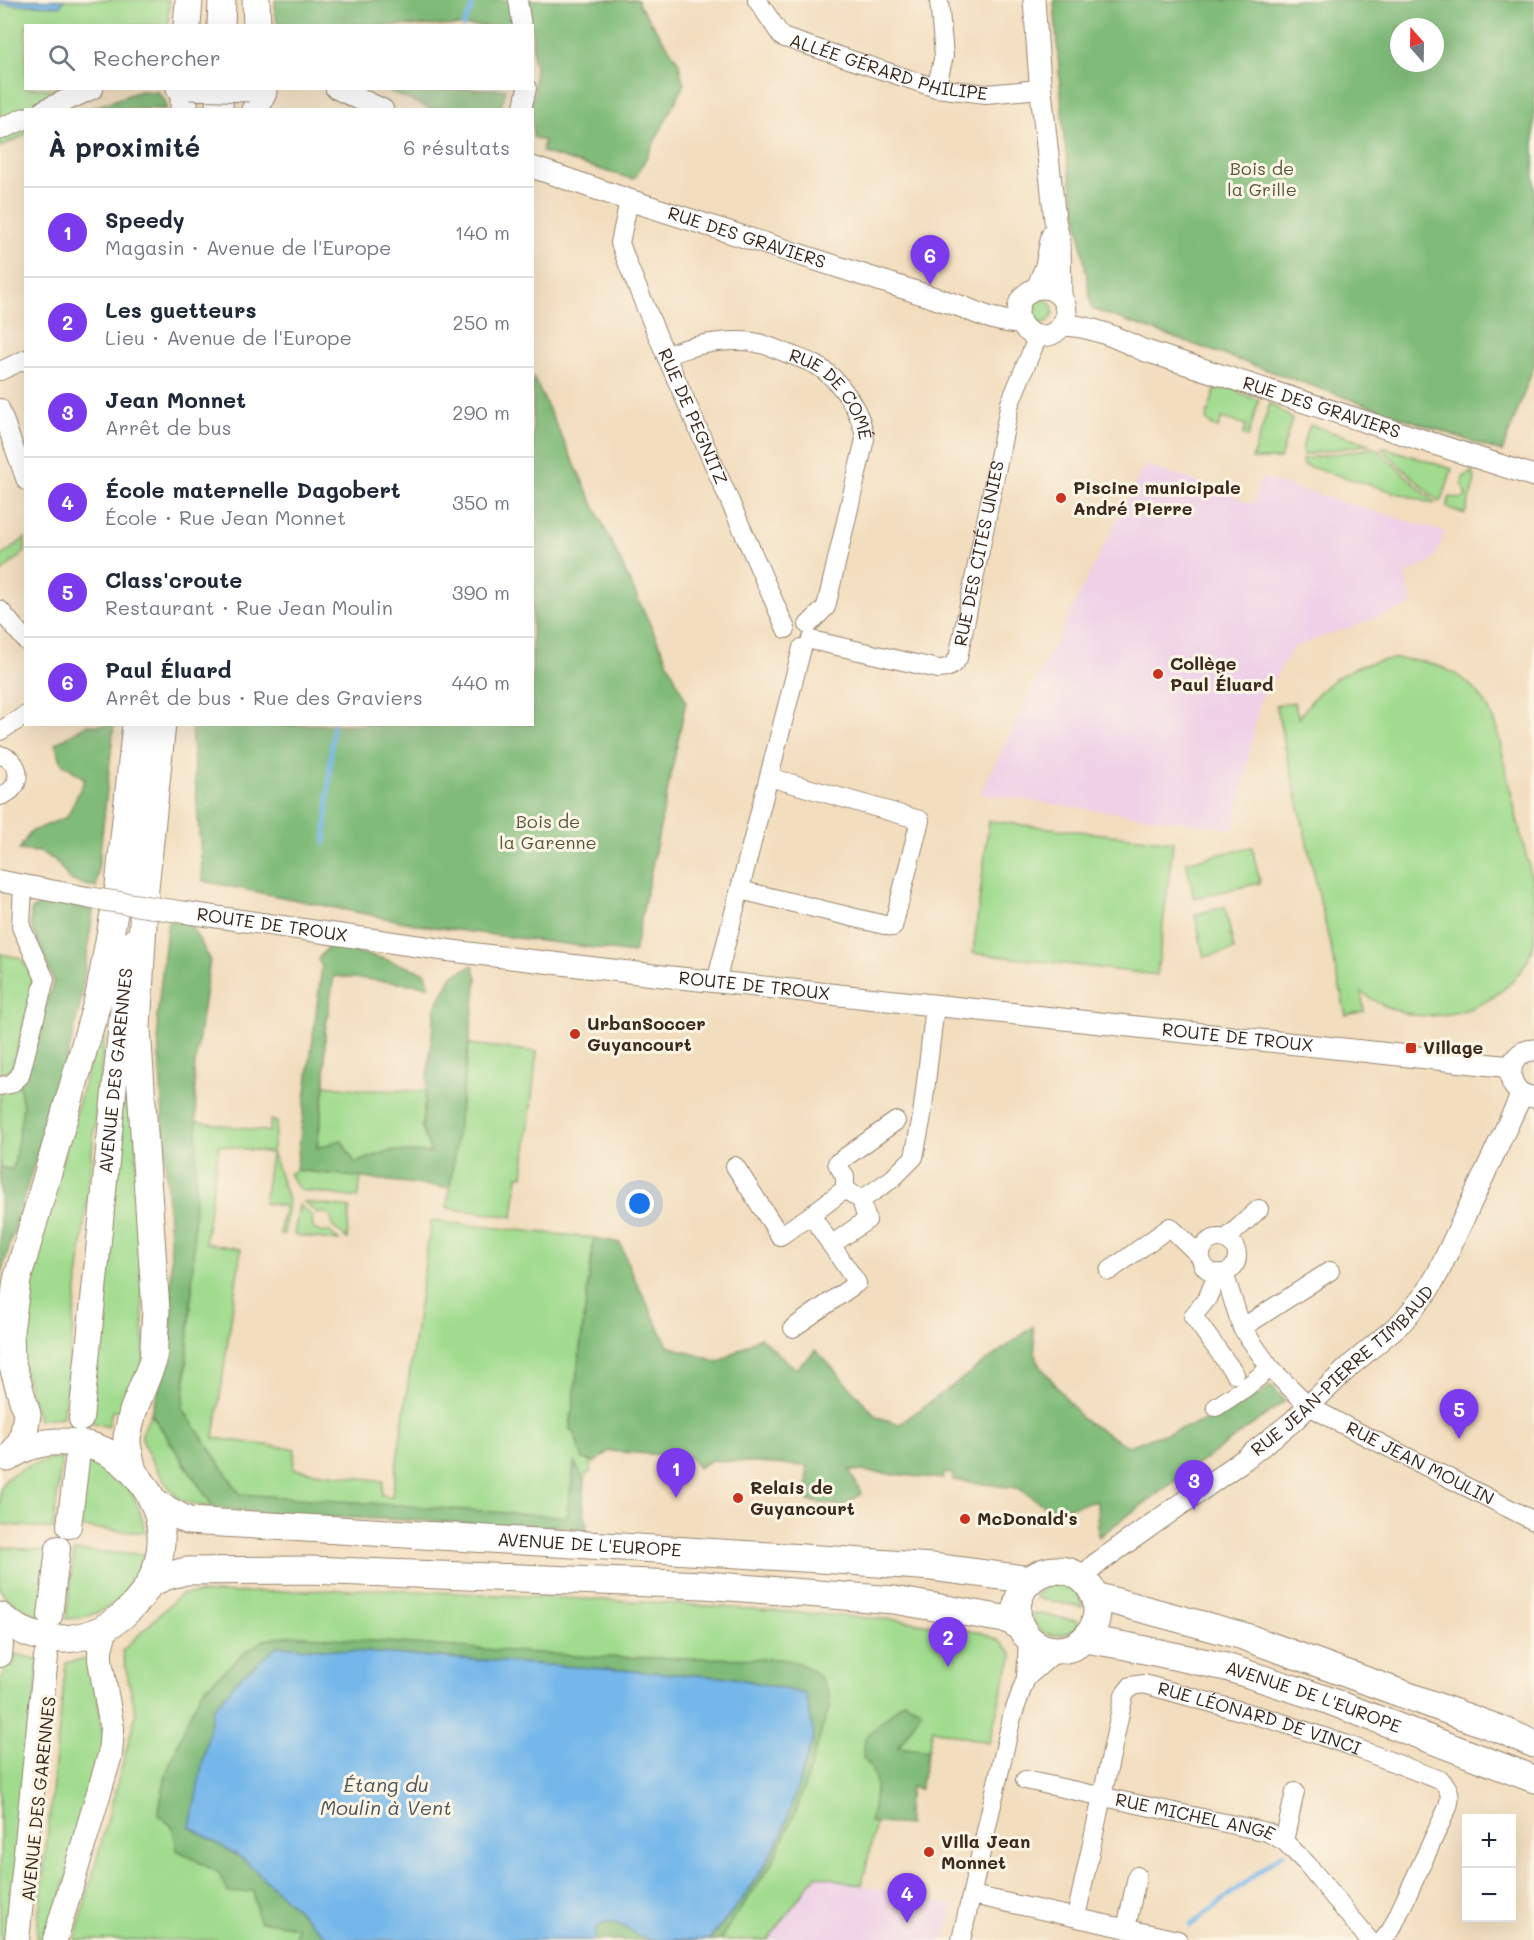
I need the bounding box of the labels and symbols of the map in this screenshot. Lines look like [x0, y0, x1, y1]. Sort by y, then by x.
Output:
north arrow [1390, 18, 1444, 72]
street label: ALLÉE GÉRARD PHILIPE [787, 27, 989, 105]
park label: Bois de la Grille [1227, 156, 1297, 201]
street label: RUE DES GRAVIERS [665, 200, 829, 273]
pin: 6 [910, 236, 950, 285]
street label: RUE DE COMÉ [786, 342, 878, 441]
street label: RUE DE PEGNITZ [653, 345, 734, 488]
street label: RUE DES GRAVIERS [1240, 370, 1404, 443]
street label: RUE DES CITÉS UNIES [948, 458, 1009, 648]
place label: Piscine municipale André Pierre [1073, 475, 1241, 520]
marker: Piscine municipale André Pierre [1054, 491, 1068, 505]
place label: Collège Paul Éluard [1170, 651, 1274, 696]
marker: Collège Paul Éluard [1151, 667, 1165, 681]
park label: Bois de la Garenne [499, 809, 597, 854]
street label: ROUTE DE TROUX [195, 901, 349, 947]
street label: ROUTE DE TROUX [677, 965, 831, 1005]
street label: AVENUE DES GARENNES [93, 967, 137, 1175]
place label: UrbanSoccer Guyancourt [587, 1011, 706, 1056]
street label: ROUTE DE TROUX [1161, 1017, 1315, 1057]
marker: UrbanSoccer Guyancourt [568, 1027, 582, 1041]
place label: Village [1423, 1035, 1483, 1059]
marker: Village [1404, 1041, 1418, 1055]
your location [625, 1189, 654, 1218]
street label: RUE JEAN-PIERRE TIMBAUD [1246, 1280, 1439, 1461]
pin: 5 [1440, 1390, 1478, 1439]
street label: RUE JEAN MOULIN [1342, 1415, 1498, 1510]
pin: 1 [656, 1448, 696, 1498]
pin: 3 [1174, 1460, 1214, 1510]
place label: Relais de Guyancourt [750, 1475, 855, 1520]
marker: Relais de Guyancourt [731, 1491, 745, 1505]
place label: McDonald's [977, 1506, 1078, 1530]
marker: McDonald's [958, 1512, 972, 1526]
street label: AVENUE DE L'EUROPE [497, 1527, 682, 1562]
pin: 2 [928, 1618, 968, 1667]
street label: AVENUE DE L'EUROPE [1223, 1655, 1405, 1738]
street label: RUE LÉONARD DE VINCI [1155, 1675, 1365, 1760]
street label: AVENUE DES GARENNES [15, 1695, 61, 1903]
water label: Étang du Moulin à Vent [320, 1771, 452, 1820]
street label: RUE MICHEL ANGE [1113, 1787, 1280, 1845]
place label: Villa Jean Monnet [941, 1829, 1030, 1874]
marker: Villa Jean Monnet [922, 1845, 936, 1859]
pin: 4 [888, 1874, 926, 1923]

